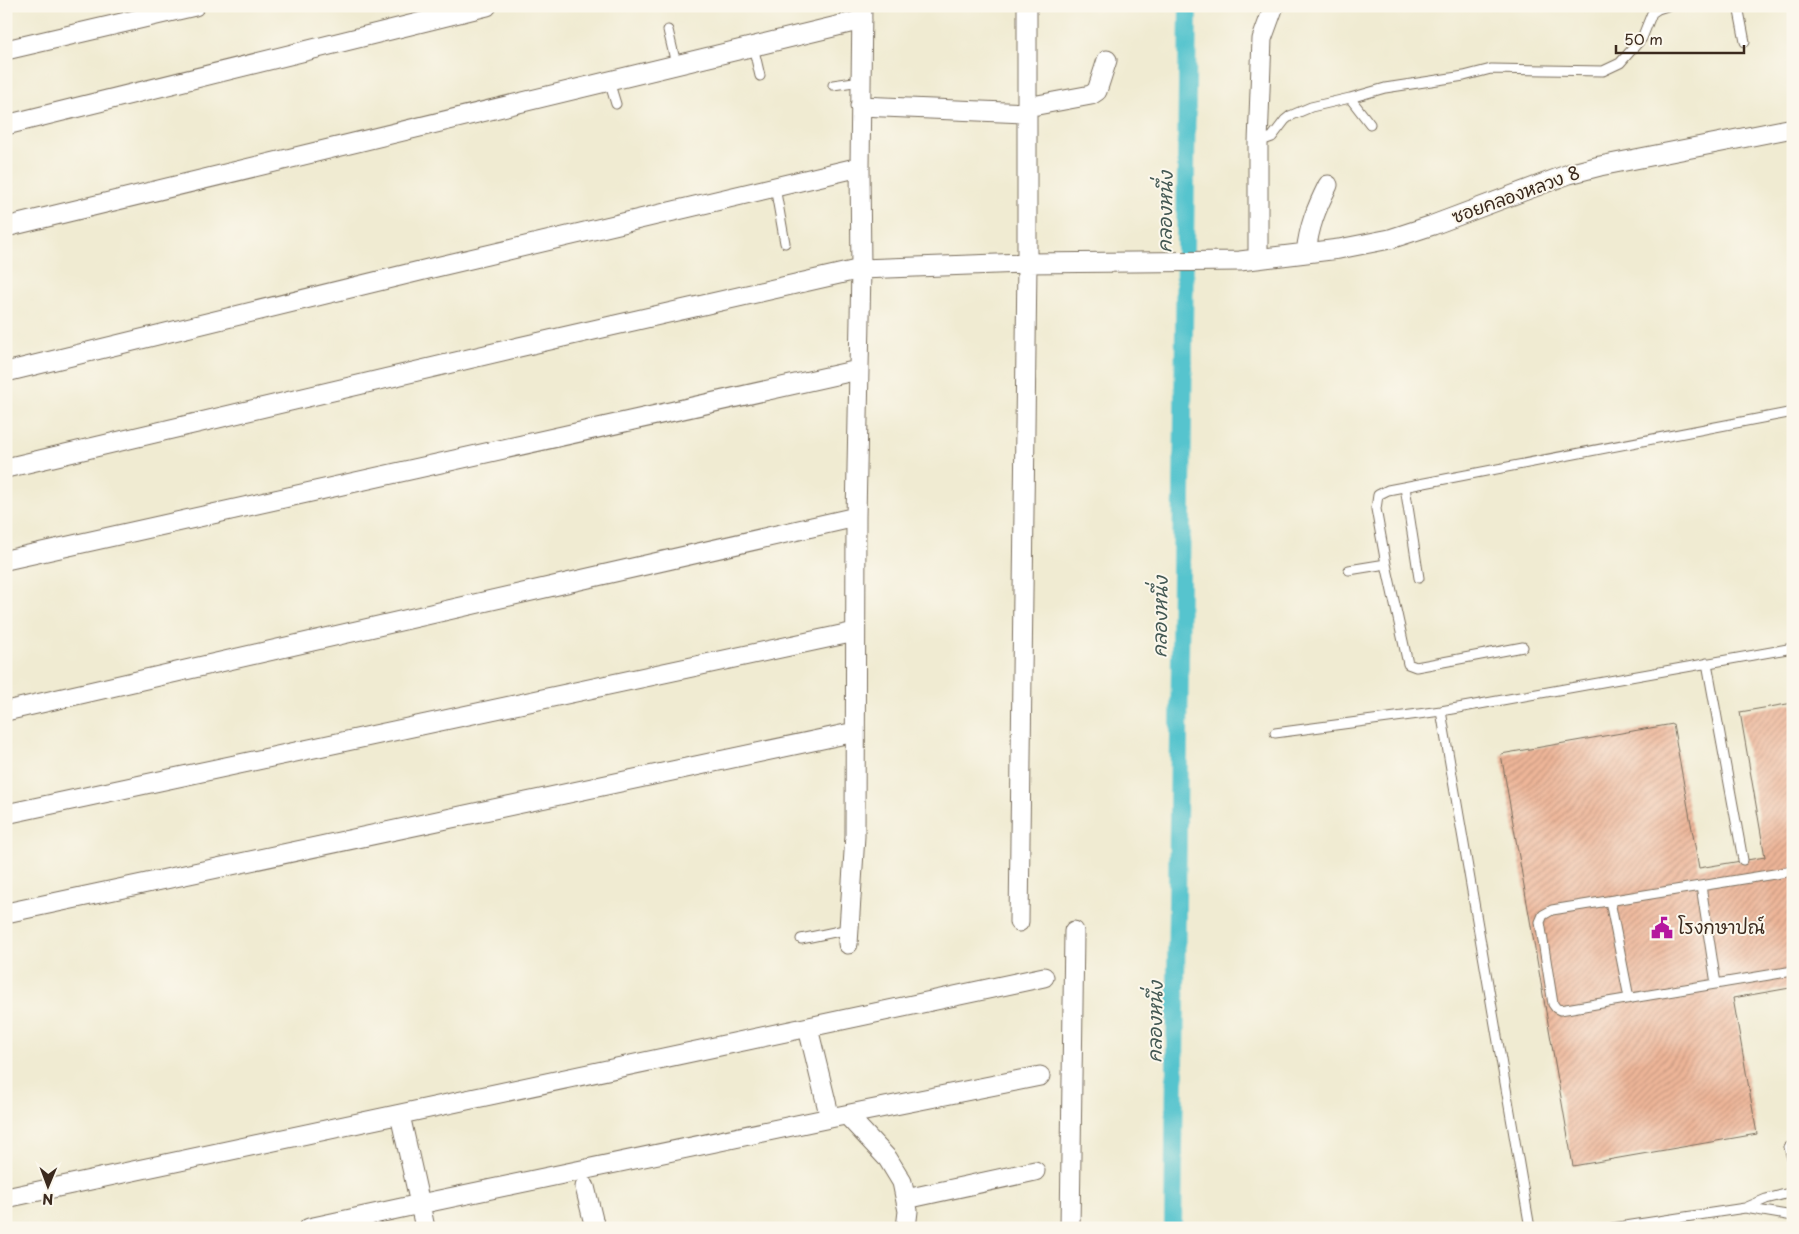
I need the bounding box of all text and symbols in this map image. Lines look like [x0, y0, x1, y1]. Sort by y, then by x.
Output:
scale bar [1616, 22, 1744, 54]
text: 50 m [1624, 27, 1663, 50]
street label: ซอยคลองหลวง 8 [1448, 158, 1583, 229]
water label: คลองหนึ่ง [1148, 169, 1179, 253]
water label: คลองหนึ่ง [1143, 574, 1174, 658]
place label: โรงกษาปณ์ [1678, 913, 1765, 940]
public building icon: โรงกษาปณ์ [1649, 915, 1675, 941]
water label: คลองหนึ่ง [1138, 979, 1169, 1063]
north arrow [22, 1162, 72, 1212]
text: N [42, 1189, 53, 1210]

